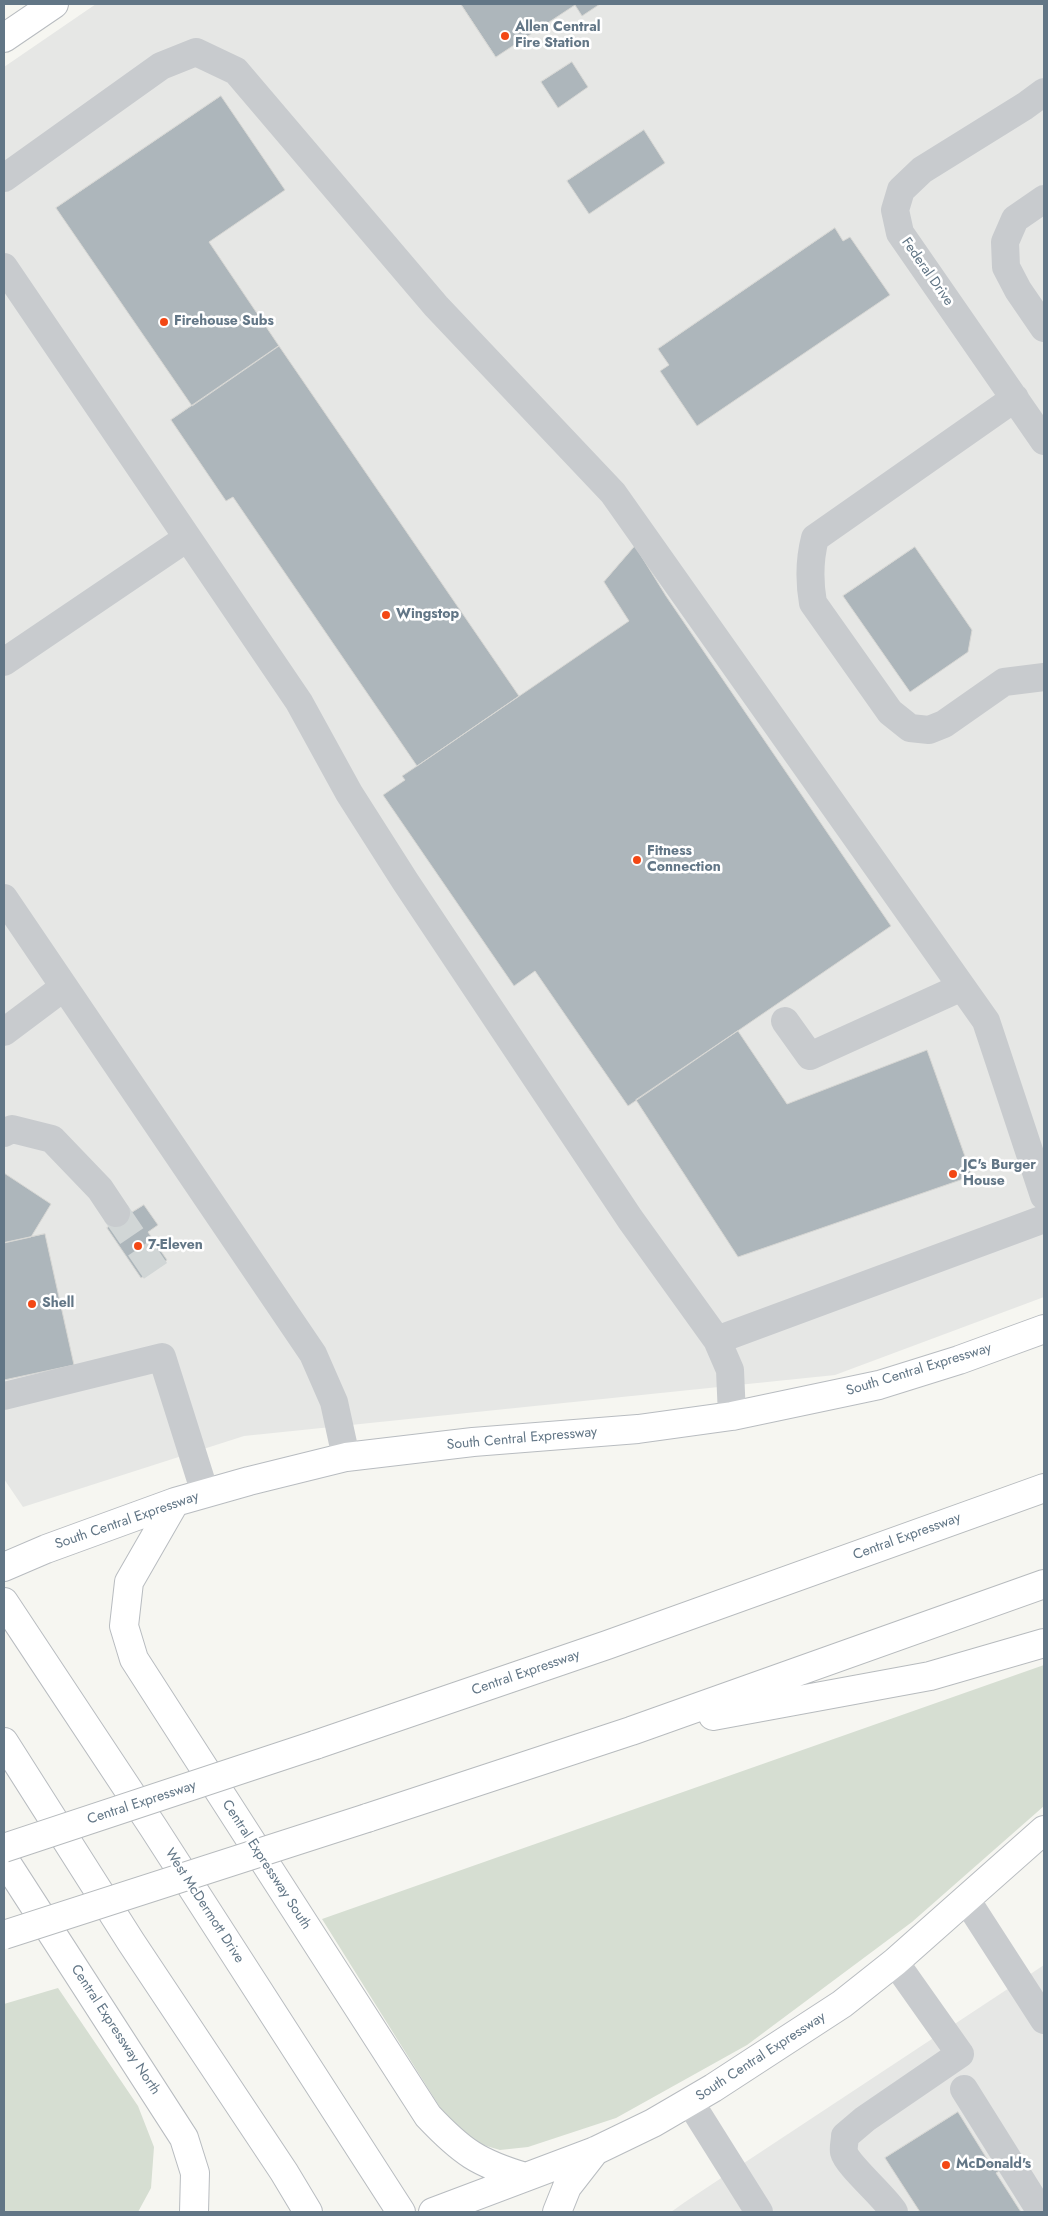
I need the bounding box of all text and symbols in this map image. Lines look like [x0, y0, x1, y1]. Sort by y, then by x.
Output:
place label: Allen Central Fire Station [515, 20, 601, 52]
marker: Allen Central Fire Station [499, 30, 511, 42]
street label: Federal Drive [897, 235, 957, 309]
place label: Firehouse Subs [174, 314, 274, 330]
marker: Firehouse Subs [158, 316, 170, 328]
place label: Wingstop [396, 607, 459, 623]
marker: Wingstop [380, 609, 392, 621]
place label: Fitness Connection [647, 844, 721, 876]
marker: Fitness Connection [631, 854, 643, 866]
place label: JC's Burger House [963, 1158, 1036, 1190]
marker: JC's Burger House [947, 1168, 959, 1180]
place label: 7-Eleven [148, 1238, 203, 1254]
marker: 7-Eleven [132, 1240, 144, 1252]
place label: Shell [42, 1296, 74, 1312]
marker: Shell [26, 1298, 38, 1310]
street label: South Central Expressway [844, 1340, 994, 1400]
street label: South Central Expressway [446, 1424, 598, 1454]
street label: South Central Expressway [53, 1488, 201, 1554]
street label: Central Expressway [851, 1510, 963, 1564]
street label: Central Expressway [470, 1647, 582, 1699]
street label: Central Expressway [85, 1777, 199, 1829]
street label: Central Expressway South [218, 1797, 314, 1933]
street label: West McDermott Drive [161, 1846, 247, 1966]
street label: Central Expressway North [67, 1962, 163, 2098]
street label: South Central Expressway [693, 2009, 829, 2105]
place label: McDonald's [956, 2157, 1031, 2173]
marker: McDonald's [940, 2159, 952, 2171]

